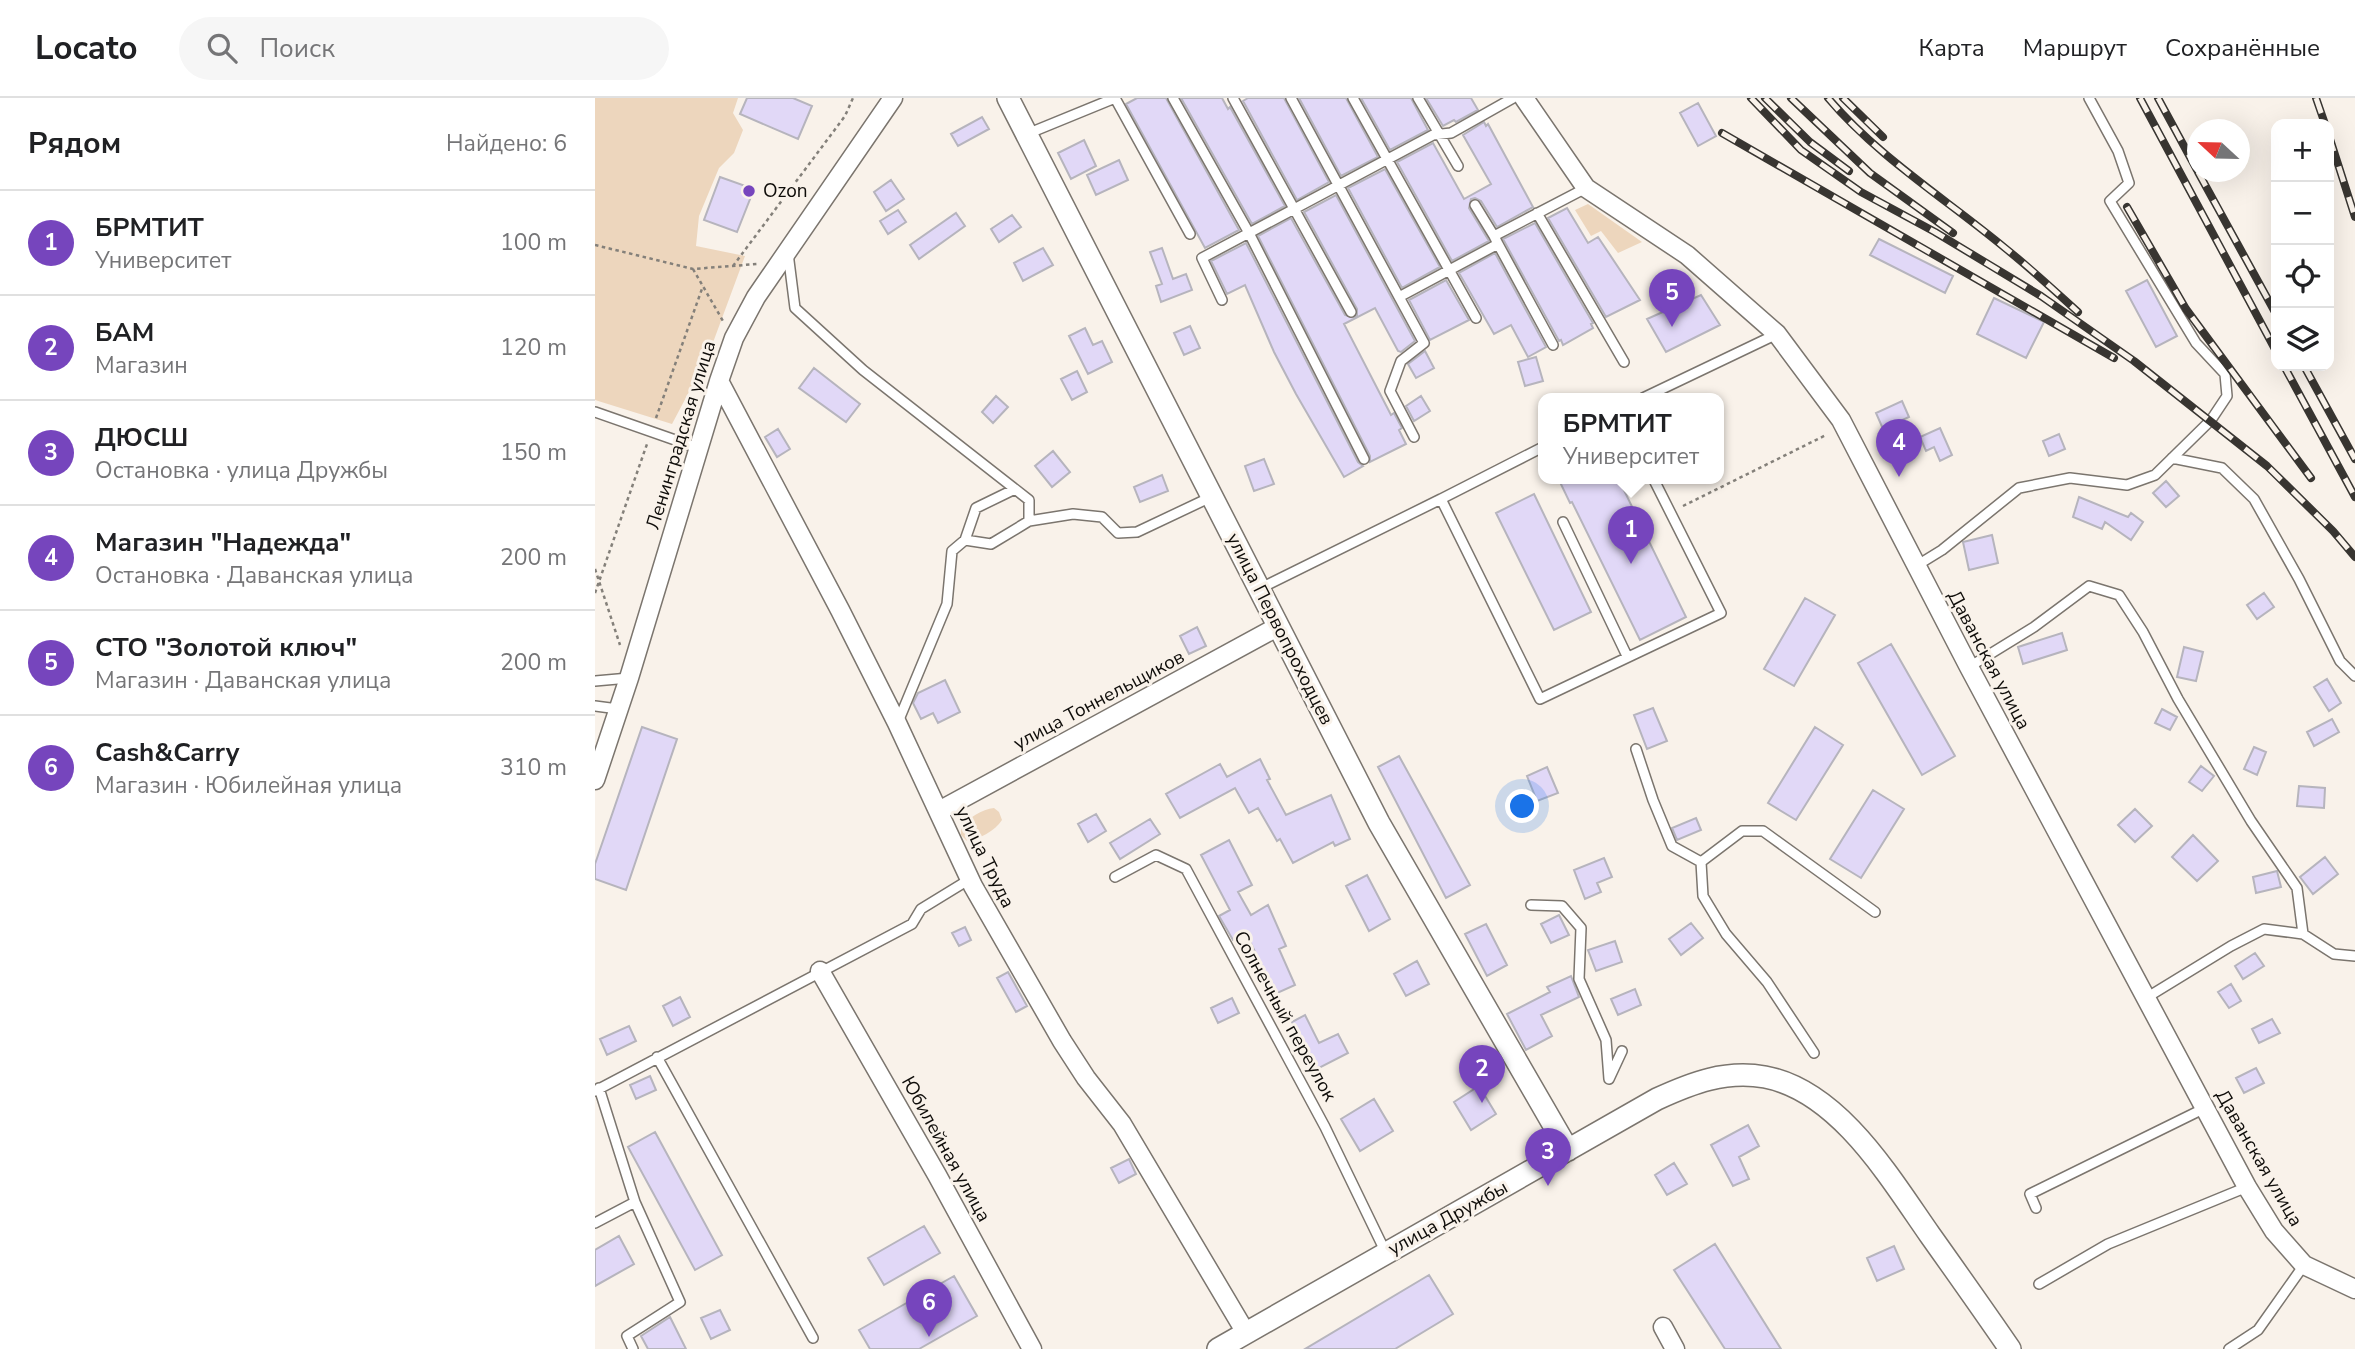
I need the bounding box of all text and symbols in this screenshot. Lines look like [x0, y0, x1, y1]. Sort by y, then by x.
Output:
search box [179, 17, 669, 80]
text: Locato [35, 26, 137, 71]
icon: search [203, 29, 241, 67]
text: Поиск [259, 31, 335, 66]
text: Карта [1919, 32, 1985, 64]
text: Маршрут [2023, 32, 2127, 64]
text: Сохранённые [2165, 32, 2320, 64]
north arrow [2187, 119, 2250, 182]
map controls [2271, 119, 2334, 371]
button: + [2271, 119, 2334, 182]
text: Рядом [28, 123, 121, 164]
text: Найдено: 6 [446, 128, 567, 159]
place label: Ozon [763, 178, 808, 204]
button: − [2271, 182, 2334, 245]
marker: Ozon [741, 183, 757, 199]
text: БРМТИТ [95, 210, 204, 245]
text: 1 [44, 227, 58, 258]
text: 100 m [500, 227, 567, 258]
text: Университет [95, 245, 231, 276]
button: locate [2271, 245, 2334, 308]
pin: 5 [1649, 269, 1695, 327]
button: layers [2271, 308, 2334, 371]
text: БАМ [95, 315, 154, 350]
text: 2 [44, 332, 58, 363]
text: 120 m [500, 332, 567, 363]
street label: Ленинградская улица [640, 337, 722, 533]
text: Магазин [95, 350, 188, 381]
popup [1538, 393, 1724, 484]
text: БРМТИТ [1563, 406, 1672, 441]
pin: 4 [1876, 419, 1922, 477]
text: ДЮСШ [95, 420, 188, 455]
text: 3 [44, 437, 58, 468]
text: 150 m [500, 437, 567, 468]
text: Университет [1563, 441, 1699, 472]
text: Остановка · улица Дружбы [95, 455, 388, 486]
pin: 1 [1608, 506, 1654, 564]
text: Магазин "Надежда" [95, 525, 351, 560]
street label: улица Первопроходцев [1220, 529, 1340, 729]
text: 4 [44, 542, 58, 573]
text: 200 m [500, 542, 567, 573]
text: Остановка · Даванская улица [95, 560, 413, 591]
street label: Даванская улица [1941, 586, 2037, 734]
text: СТО "Золотой ключ" [95, 630, 357, 665]
street label: улица Тоннельщиков [1009, 644, 1189, 756]
text: 5 [44, 647, 58, 678]
text: 200 m [500, 647, 567, 678]
text: Магазин · Даванская улица [95, 665, 392, 696]
text: Cash&Carry [95, 735, 239, 770]
text: 6 [44, 752, 58, 783]
text: 310 m [500, 752, 567, 783]
text: Магазин · Юбилейная улица [95, 770, 402, 801]
your location [1505, 789, 1539, 823]
street label: улица Труда [949, 802, 1021, 912]
street label: Солнечный переулок [1227, 926, 1343, 1106]
pin: 2 [1459, 1045, 1505, 1103]
street label: Юбилейная улица [895, 1071, 997, 1227]
street label: Даванская улица [2209, 1085, 2309, 1231]
pin: 3 [1525, 1128, 1571, 1186]
street label: улица Дружбы [1383, 1174, 1513, 1262]
pin: 6 [906, 1279, 952, 1337]

